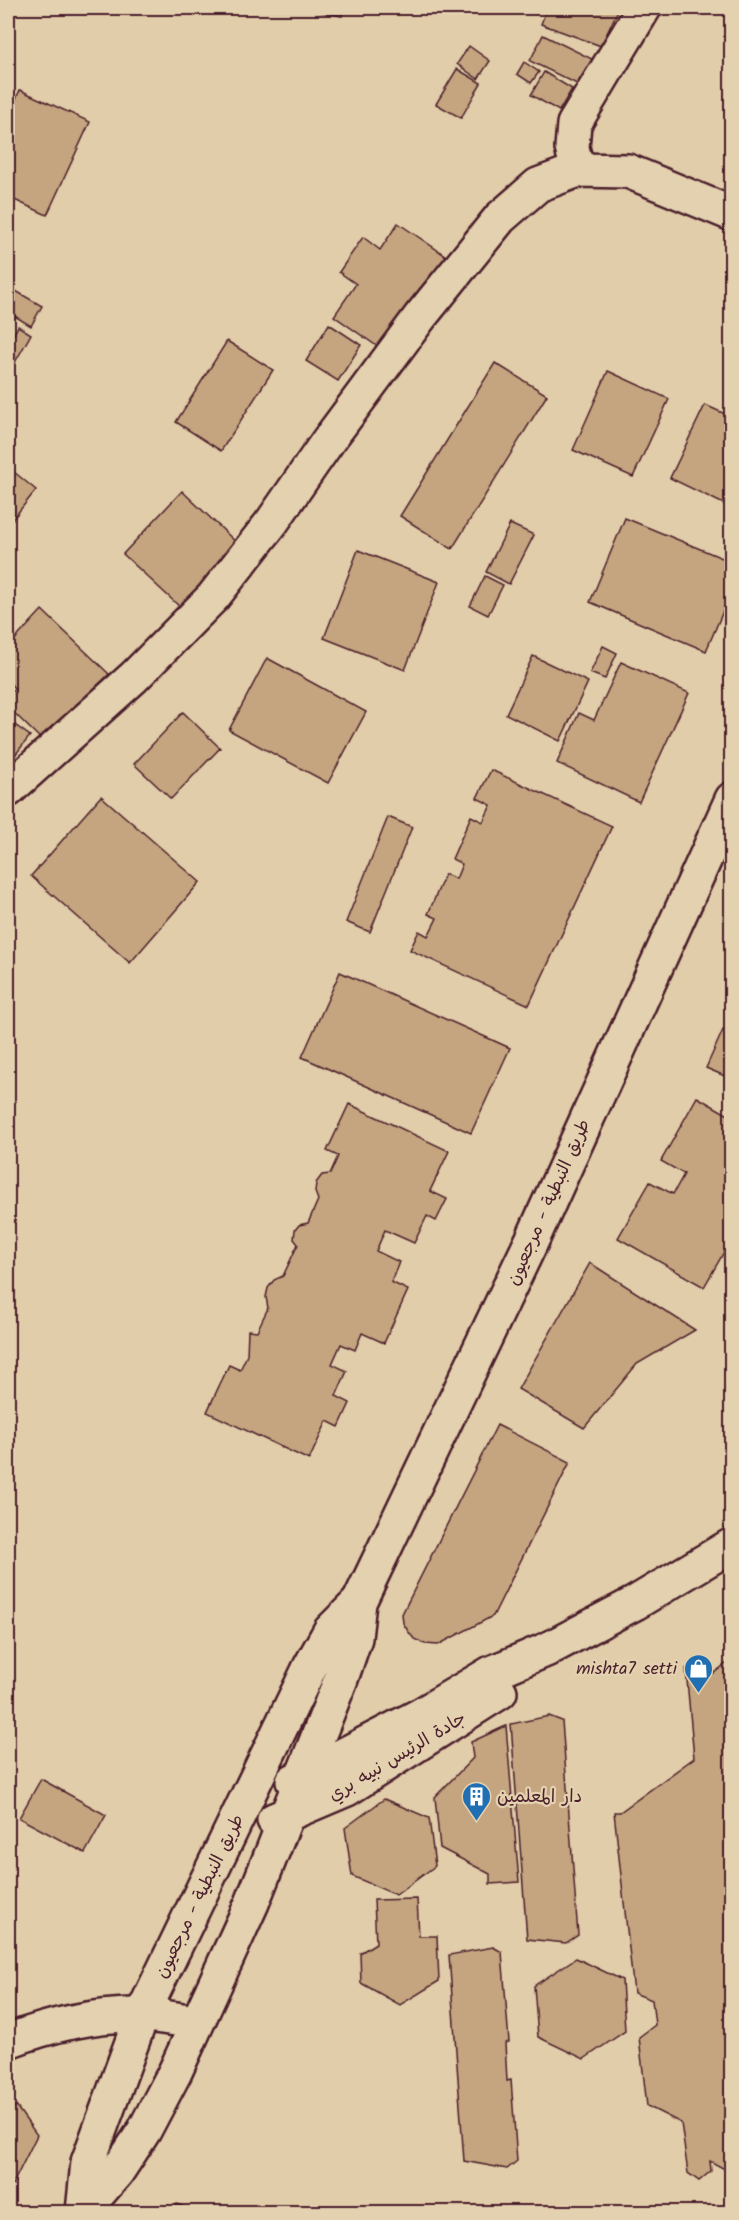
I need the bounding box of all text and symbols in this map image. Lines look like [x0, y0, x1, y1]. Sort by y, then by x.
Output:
street label: طريق النبطية - مرجعيون [500, 1115, 599, 1291]
shop icon: mishta7 setti [682, 1652, 714, 1694]
place label: mishta7 setti [576, 1655, 678, 1684]
street label: جادة الرئيس نبيه بري [323, 1705, 472, 1810]
building icon: دار المعلمين [460, 1780, 492, 1822]
place label: دار المعلمين [497, 1783, 582, 1812]
street label: طريق النبطية - مرجعيون [148, 1810, 253, 1984]

